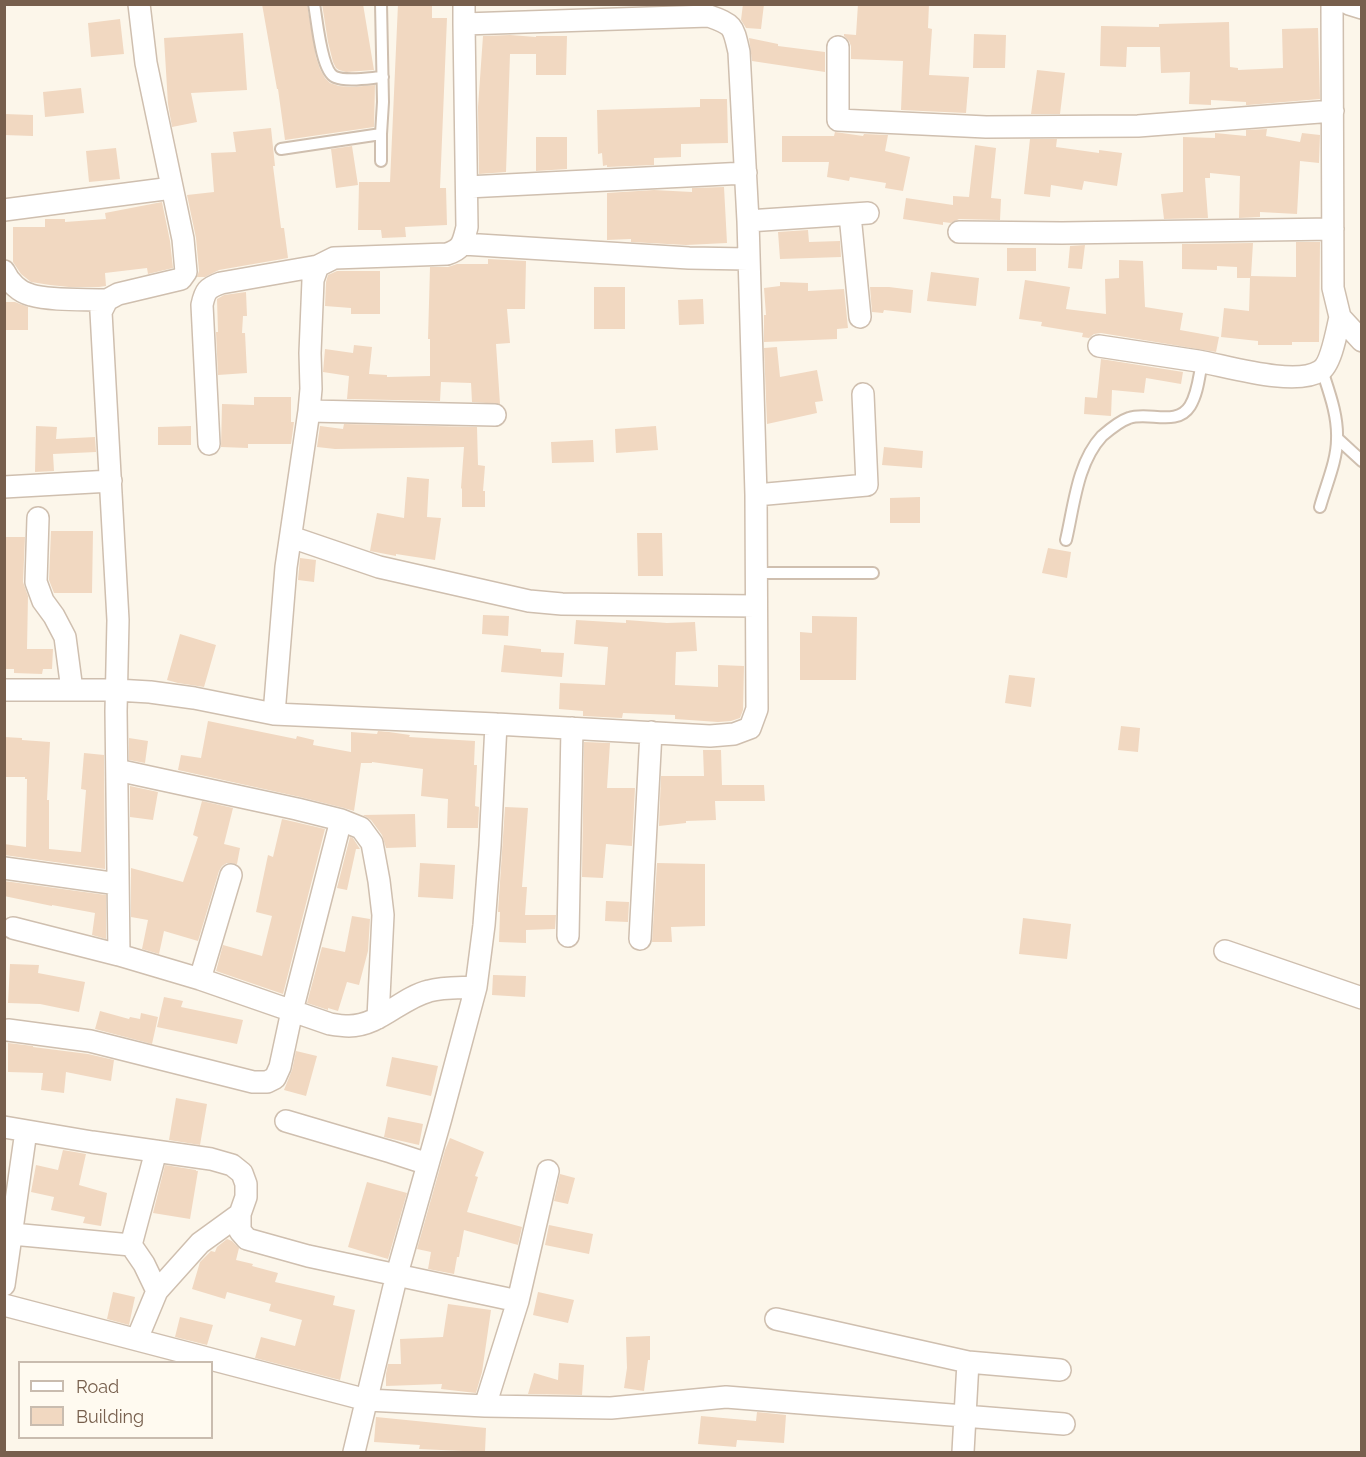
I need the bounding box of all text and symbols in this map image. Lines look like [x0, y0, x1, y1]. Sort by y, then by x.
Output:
legend [18, 1361, 213, 1439]
text: Road [76, 1376, 119, 1397]
text: Building [76, 1406, 144, 1427]

